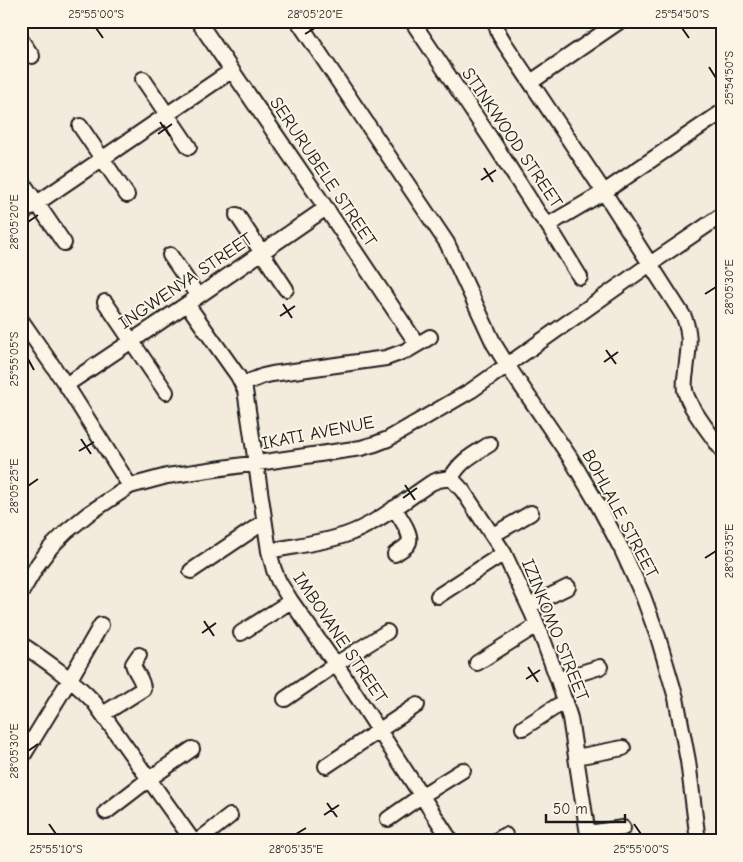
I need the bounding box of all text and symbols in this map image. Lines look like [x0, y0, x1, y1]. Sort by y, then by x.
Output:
text: 25°55'00"S [68, 7, 124, 21]
text: 28°05'20"E [287, 7, 343, 21]
text: 25°54'50"S [655, 7, 709, 21]
text: 25°54'50"S [722, 51, 736, 105]
street label: STINKWOOD STREET [457, 64, 567, 213]
street label: SERURUBELE STREET [265, 93, 381, 251]
text: 28°05'20"E [7, 194, 21, 250]
street label: INGWENYA STREET [115, 228, 257, 334]
text: 28°05'30"E [722, 259, 736, 315]
text: 25°55'05"S [7, 331, 21, 386]
street label: IKATI AVENUE [260, 412, 376, 454]
street label: BOHLALE STREET [577, 446, 663, 582]
text: 28°05'25"E [7, 459, 21, 513]
text: 28°05'35"E [722, 524, 736, 578]
street label: IZINKOMO STREET [517, 556, 593, 705]
street label: IMBOVANE STREET [288, 569, 392, 708]
text: 28°05'30"E [7, 723, 21, 779]
scale bar [546, 792, 624, 824]
text: 50 m [553, 800, 588, 818]
text: 25°55'10"S [29, 842, 83, 856]
text: 28°05'35"E [269, 842, 323, 856]
text: 25°55'00"S [613, 842, 669, 856]

